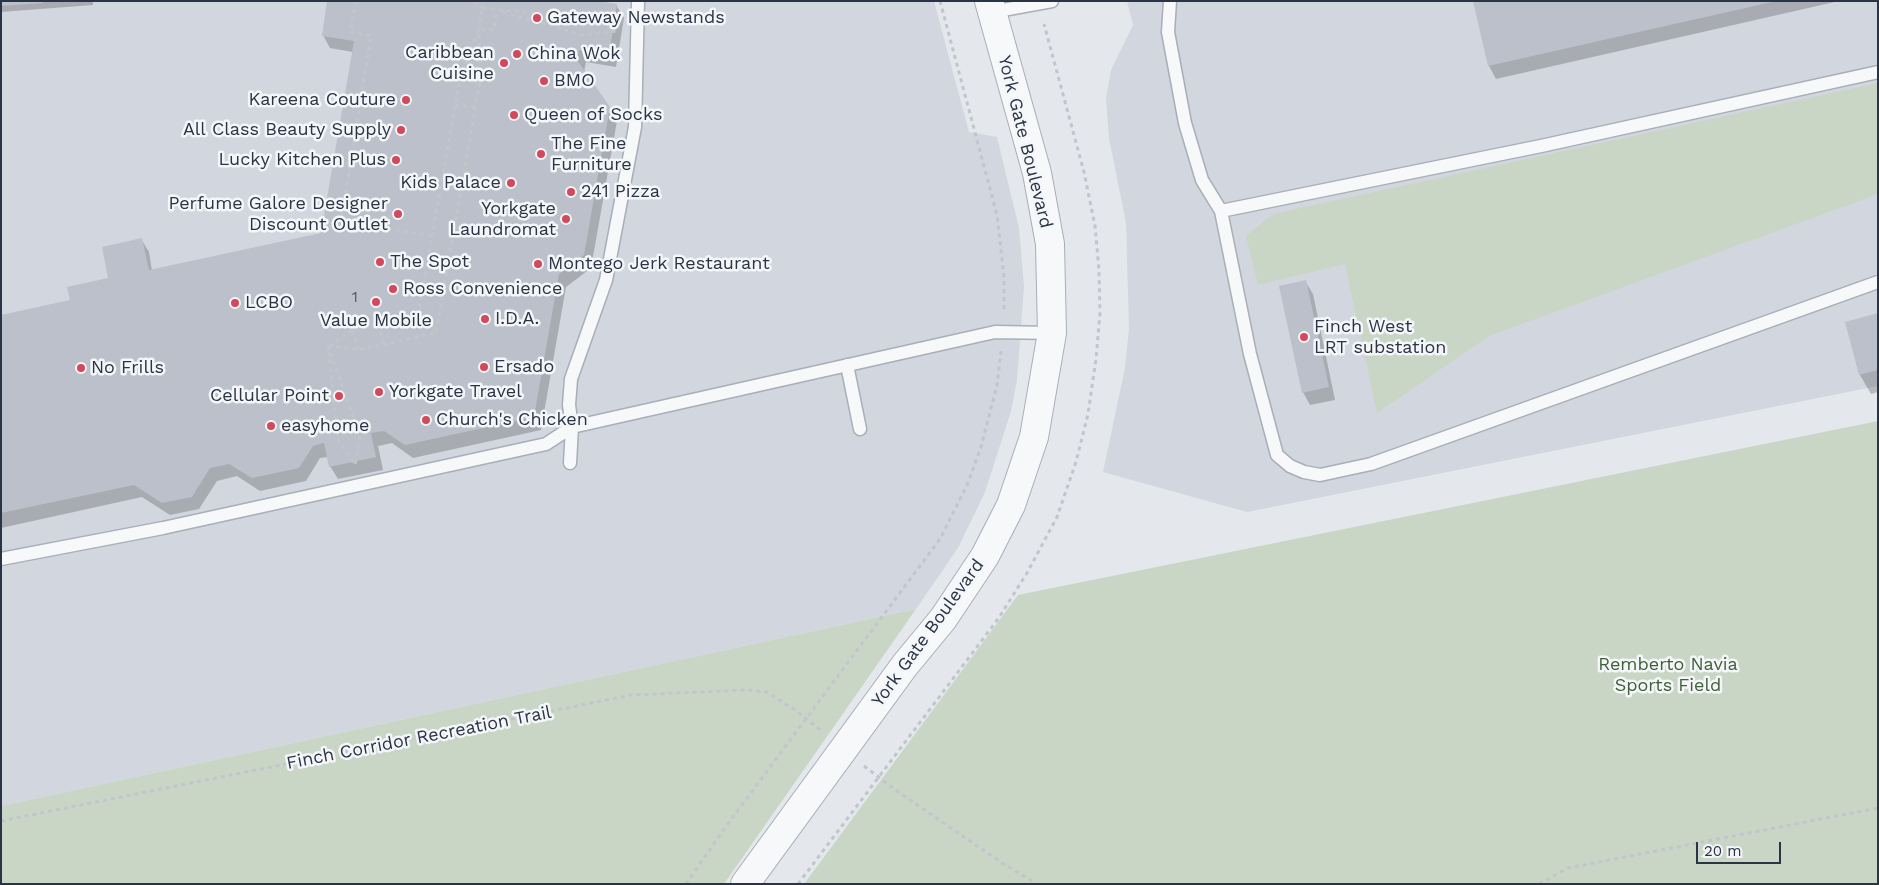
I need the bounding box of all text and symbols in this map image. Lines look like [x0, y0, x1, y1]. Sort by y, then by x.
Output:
place label: Gateway Newstands [547, 7, 725, 29]
marker: Gateway Newstands [531, 12, 543, 24]
place label: Caribbean Cuisine [405, 42, 494, 84]
place label: China Wok [527, 43, 620, 65]
marker: China Wok [511, 48, 523, 60]
street label: York Gate Boulevard [993, 53, 1057, 231]
marker: Caribbean Cuisine [498, 57, 510, 69]
place label: BMO [554, 70, 595, 92]
marker: BMO [538, 75, 550, 87]
place label: Kareena Couture [249, 89, 396, 111]
marker: Kareena Couture [400, 94, 412, 106]
place label: Queen of Socks [524, 104, 662, 126]
marker: Queen of Socks [508, 109, 520, 121]
place label: All Class Beauty Supply [183, 119, 391, 141]
marker: All Class Beauty Supply [395, 124, 407, 136]
place label: The Fine Furniture [551, 133, 632, 176]
marker: The Fine Furniture [535, 148, 547, 160]
place label: Lucky Kitchen Plus [219, 149, 386, 171]
marker: Lucky Kitchen Plus [390, 154, 402, 166]
place label: Kids Palace [400, 172, 501, 194]
marker: Kids Palace [505, 177, 517, 189]
place label: 241 Pizza [581, 181, 660, 203]
marker: 241 Pizza [565, 186, 577, 198]
place label: Perfume Galore Designer Discount Outlet [168, 193, 388, 235]
place label: Yorkgate Laundromat [449, 198, 556, 240]
marker: Perfume Galore Designer Discount Outlet [392, 208, 404, 220]
marker: Yorkgate Laundromat [560, 213, 572, 225]
place label: The Spot [390, 251, 469, 273]
place label: Montego Jerk Restaurant [548, 253, 770, 275]
marker: The Spot [374, 256, 386, 268]
marker: Montego Jerk Restaurant [532, 258, 544, 270]
place label: Ross Convenience [403, 278, 562, 300]
marker: Ross Convenience [387, 283, 399, 295]
house number: 1 [352, 289, 358, 307]
place label: LCBO [245, 292, 293, 314]
marker: Value Mobile [370, 296, 382, 308]
marker: LCBO [229, 297, 241, 309]
place label: I.D.A. [495, 308, 539, 330]
place label: Value Mobile [320, 310, 432, 332]
marker: I.D.A. [479, 313, 491, 325]
place label: Finch West LRT substation [1314, 316, 1446, 358]
marker: Finch West LRT substation [1298, 331, 1310, 343]
place label: Ersado [494, 356, 554, 378]
place label: No Frills [91, 357, 164, 379]
marker: Ersado [478, 361, 490, 373]
marker: No Frills [75, 362, 87, 374]
place label: Yorkgate Travel [389, 381, 522, 403]
place label: Cellular Point [210, 385, 329, 407]
marker: Yorkgate Travel [373, 386, 385, 398]
marker: Cellular Point [333, 390, 345, 402]
place label: Church's Chicken [436, 409, 588, 431]
marker: Church's Chicken [420, 414, 432, 426]
place label: easyhome [281, 415, 369, 437]
marker: easyhome [265, 420, 277, 432]
street label: York Gate Boulevard [867, 555, 989, 711]
park label: Remberto Navia Sports Field [1598, 654, 1738, 696]
street label: Finch Corridor Recreation Trail [285, 702, 553, 774]
scale bar [1699, 832, 1784, 864]
text: 20 m [1704, 842, 1742, 860]

